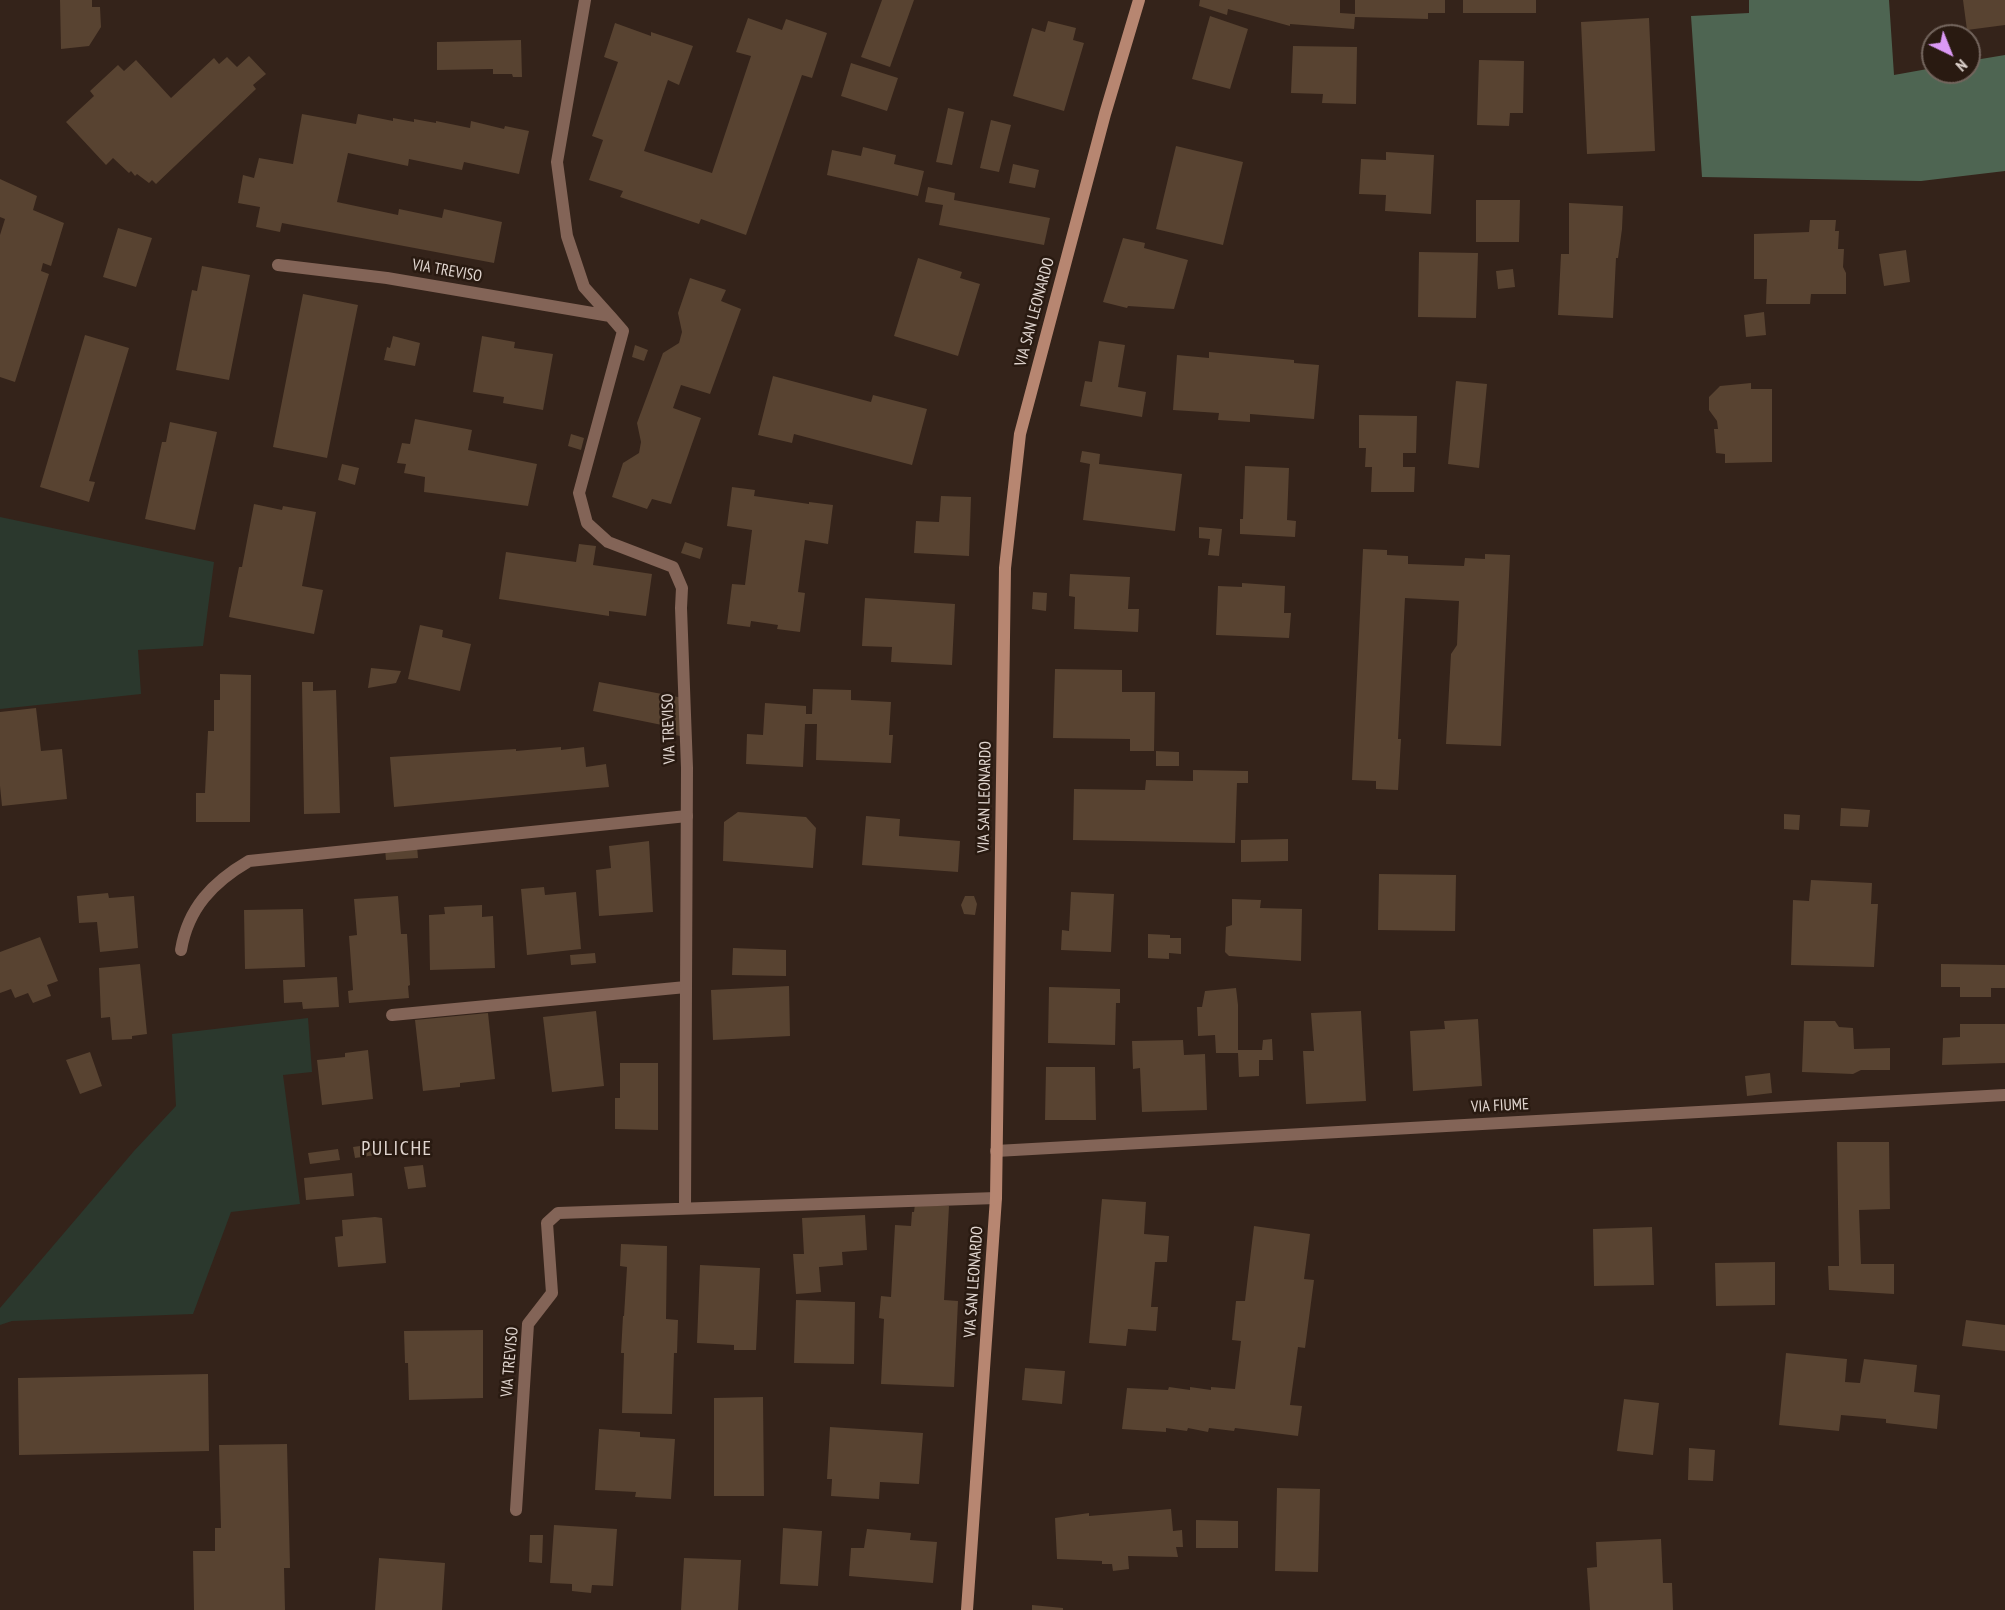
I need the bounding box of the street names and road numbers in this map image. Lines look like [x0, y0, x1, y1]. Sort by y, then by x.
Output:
street label: VIA TREVISO [411, 255, 483, 287]
street label: VIA SAN LEONARDO [1011, 256, 1059, 368]
street label: VIA TREVISO [658, 693, 680, 765]
street label: VIA SAN LEONARDO [974, 741, 996, 853]
street label: VIA FIUME [1471, 1095, 1529, 1117]
street label: VIA SAN LEONARDO [961, 1226, 987, 1338]
street label: VIA TREVISO [497, 1326, 523, 1398]

